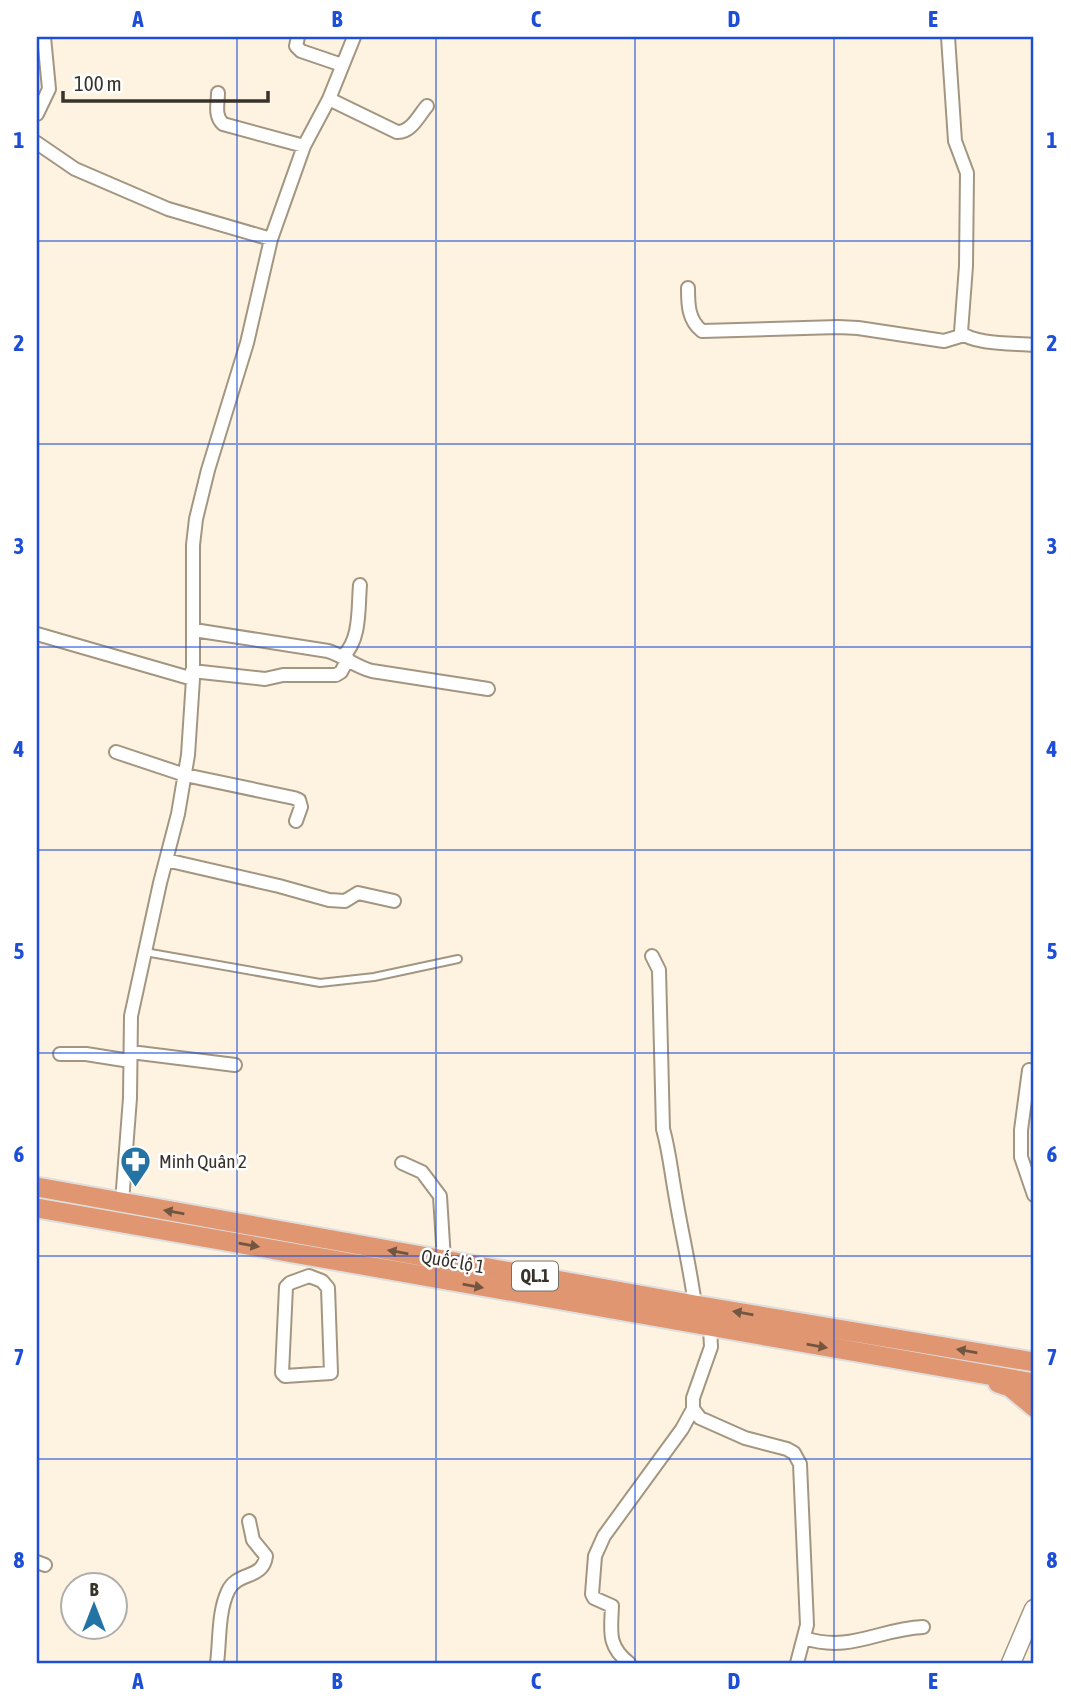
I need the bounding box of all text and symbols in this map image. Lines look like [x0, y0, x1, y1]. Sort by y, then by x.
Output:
text: A [131, 6, 144, 32]
text: B [332, 6, 343, 32]
text: C [531, 6, 542, 32]
text: D [728, 6, 741, 32]
text: E [928, 6, 938, 32]
scale bar [63, 60, 268, 104]
text: 100 m [74, 71, 122, 95]
text: 1 [14, 127, 25, 153]
text: 1 [1047, 127, 1058, 153]
text: 2 [14, 330, 24, 356]
text: 2 [1047, 330, 1057, 356]
text: 3 [14, 533, 24, 559]
text: 3 [1047, 533, 1057, 559]
text: 4 [13, 736, 25, 762]
text: 4 [1046, 736, 1058, 762]
text: 5 [14, 938, 25, 964]
text: 5 [1047, 938, 1058, 964]
text: 6 [14, 1141, 25, 1167]
text: 6 [1047, 1141, 1058, 1167]
pharmacy icon: Minh Quân 2 [119, 1144, 153, 1188]
place label: Minh Quân 2 [159, 1150, 247, 1172]
one-way arrow [163, 1206, 185, 1217]
one-way arrow [238, 1240, 260, 1251]
street label: Quốc lộ 1 [419, 1245, 487, 1277]
one-way arrow [387, 1246, 409, 1257]
road number: QL.1 [512, 1261, 558, 1290]
one-way arrow [462, 1280, 484, 1291]
one-way arrow [732, 1307, 754, 1318]
one-way arrow [807, 1341, 829, 1352]
text: 7 [14, 1344, 24, 1370]
text: 7 [1047, 1344, 1057, 1370]
one-way arrow [956, 1345, 978, 1356]
text: 8 [14, 1547, 25, 1573]
text: 8 [1047, 1547, 1058, 1573]
north arrow [60, 1570, 130, 1640]
text: B [89, 1578, 99, 1600]
text: A [131, 1668, 144, 1694]
text: B [332, 1668, 343, 1694]
text: C [531, 1668, 542, 1694]
text: D [728, 1668, 741, 1694]
text: E [928, 1668, 938, 1694]

